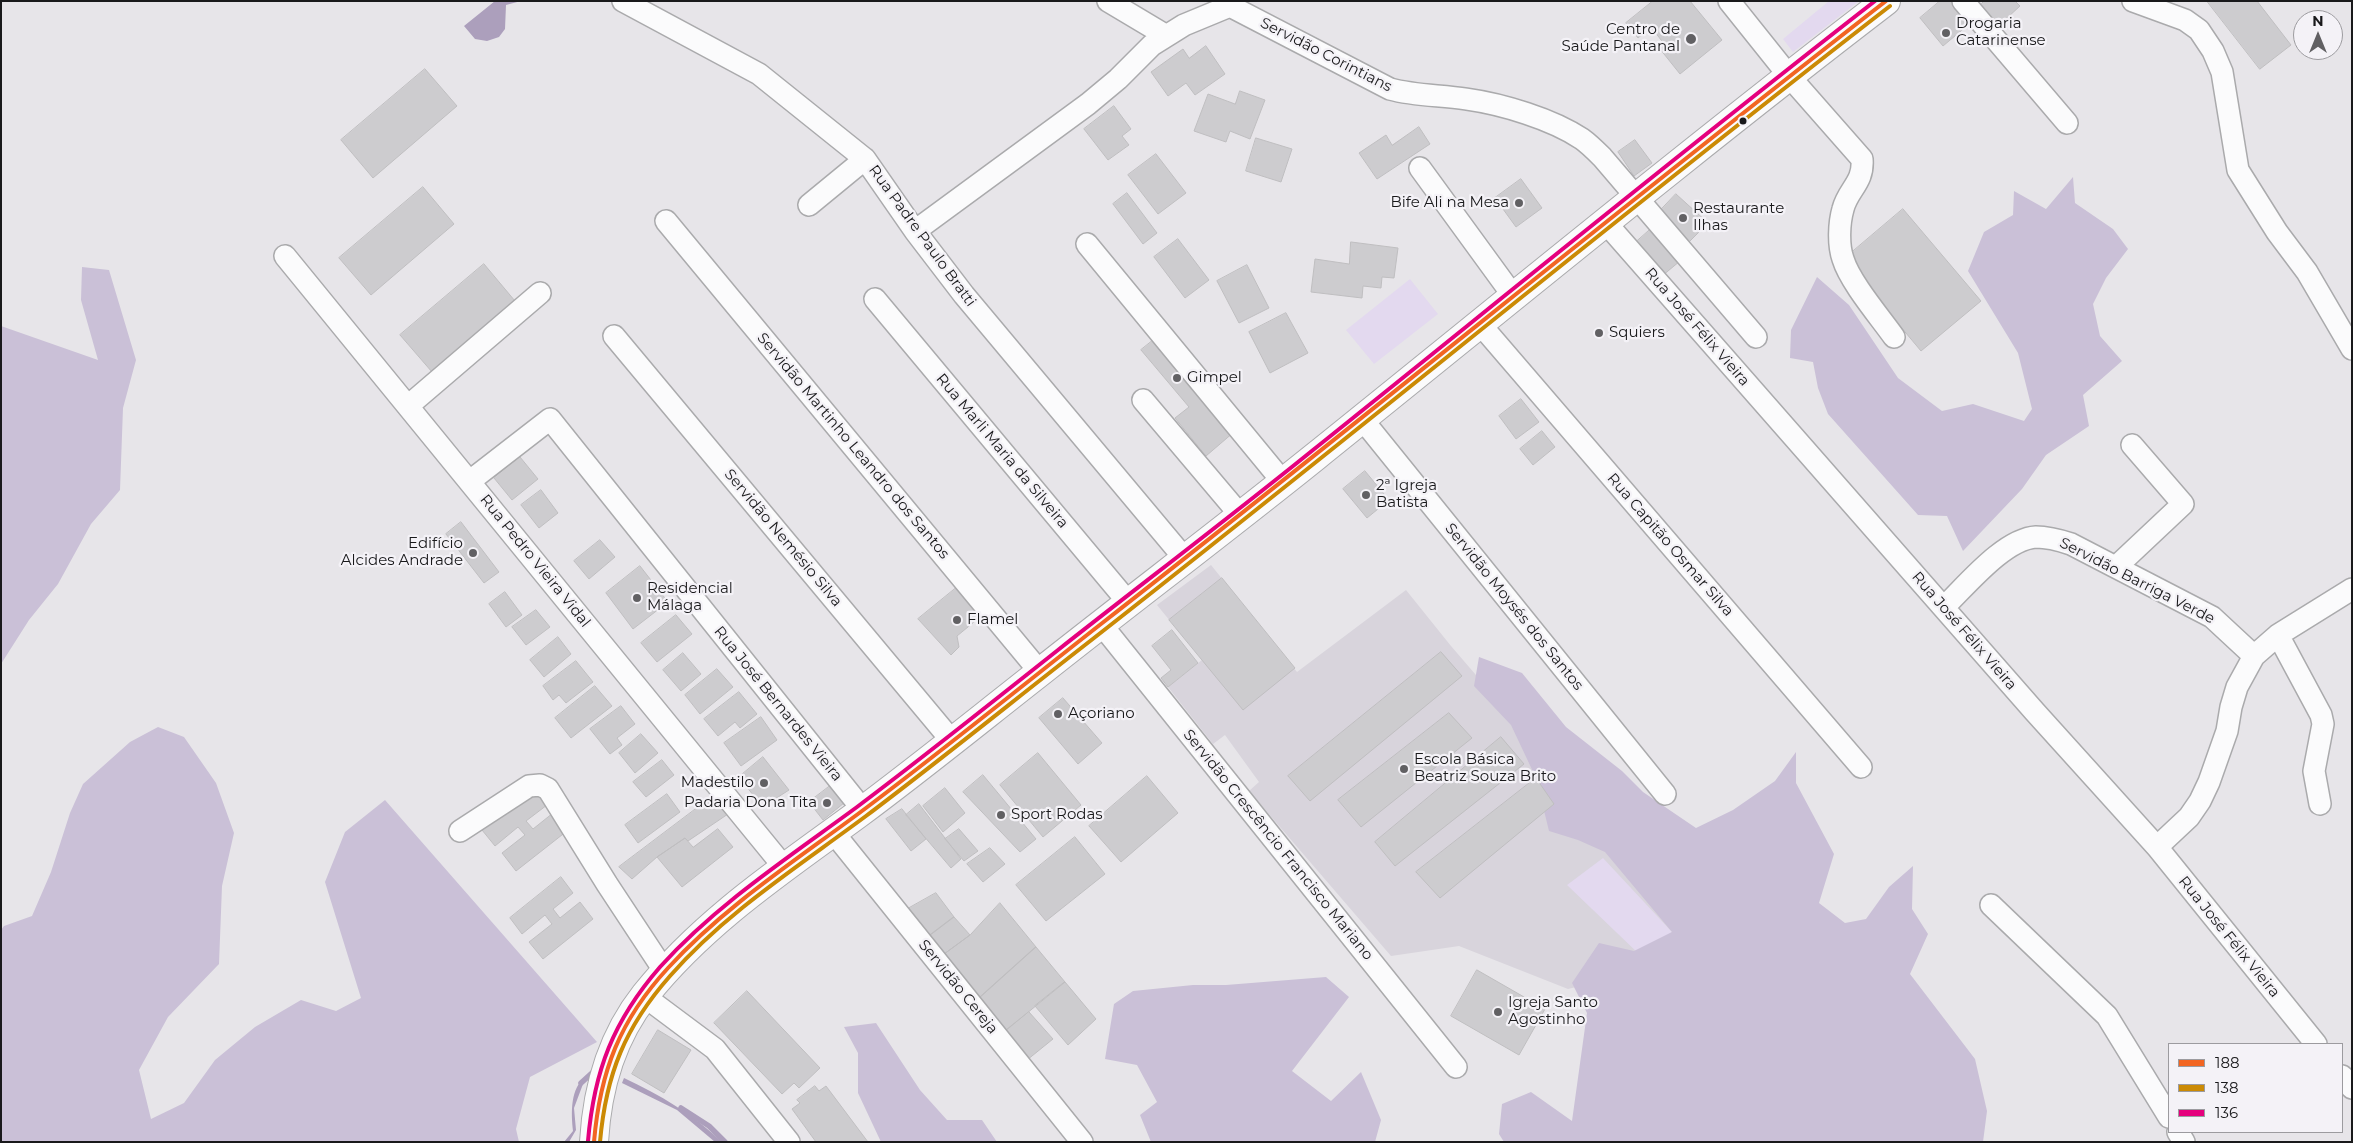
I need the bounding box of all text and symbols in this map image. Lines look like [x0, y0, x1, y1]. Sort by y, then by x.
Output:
north arrow [2293, 10, 2343, 60]
text: N [2312, 12, 2324, 30]
street label: Servidão Corintians [1257, 14, 1395, 96]
place label: Drogaria Catarinense [1956, 15, 2046, 50]
place label: Centro de Saúde Pantanal [1561, 21, 1680, 56]
marker: Drogaria Catarinense [1940, 27, 1952, 39]
marker: Centro de Saúde Pantanal [1684, 32, 1698, 46]
unlabelled marker [1738, 116, 1748, 126]
street label: Rua Padre Paulo Bratti [865, 162, 979, 310]
place label: Bife Ali na Mesa [1390, 194, 1509, 212]
marker: Bife Ali na Mesa [1513, 197, 1525, 209]
place label: Restaurante Ilhas [1693, 200, 1784, 235]
marker: Restaurante Ilhas [1677, 212, 1689, 224]
street label: Rua José Félix Vieira [1641, 264, 1753, 390]
place label: Squiers [1609, 324, 1665, 342]
marker: Squiers [1593, 327, 1605, 339]
street label: Servidão Martinho Leandro dos Santos [753, 329, 953, 563]
place label: Gimpel [1187, 369, 1242, 387]
street label: Rua Marli Maria da Silveira [932, 370, 1072, 532]
marker: Gimpel [1171, 372, 1183, 384]
street label: Servidão Nemésio Silva [720, 466, 846, 610]
street label: Rua Capitão Osmar Silva [1603, 470, 1737, 620]
place label: 2ª Igreja Batista [1376, 477, 1437, 512]
marker: 2ª Igreja Batista [1360, 489, 1372, 501]
street label: Rua Pedro Vieira Vidal [476, 491, 594, 631]
street label: Servidão Moysés dos Santos [1441, 520, 1587, 694]
street label: Servidão Barriga Verde [2056, 534, 2218, 628]
place label: Edifício Alcides Andrade [341, 535, 463, 570]
marker: Edifício Alcides Andrade [467, 547, 479, 559]
street label: Rua José Félix Vieira [1908, 568, 2020, 694]
place label: Residencial Málaga [647, 580, 733, 615]
marker: Residencial Málaga [631, 592, 643, 604]
place label: Flamel [967, 611, 1018, 629]
marker: Flamel [951, 614, 963, 626]
street label: Rua José Bernardes Vieira [710, 623, 846, 785]
place label: Açoriano [1068, 705, 1135, 723]
marker: Açoriano [1052, 708, 1064, 720]
street label: Servidão Crescêncio Francisco Mariano [1179, 726, 1377, 964]
place label: Escola Básica Beatriz Souza Brito [1414, 751, 1556, 786]
marker: Escola Básica Beatriz Souza Brito [1398, 763, 1410, 775]
place label: Madestilo [681, 774, 754, 792]
marker: Madestilo [758, 777, 770, 789]
place label: Padaria Dona Tita [684, 794, 817, 812]
marker: Padaria Dona Tita [821, 797, 833, 809]
place label: Sport Rodas [1011, 806, 1103, 824]
marker: Sport Rodas [995, 809, 1007, 821]
street label: Rua José Félix Vieira [2175, 873, 2283, 1001]
street label: Servidão Cereja [914, 936, 1002, 1038]
place label: Igreja Santo Agostinho [1508, 994, 1598, 1029]
marker: Igreja Santo Agostinho [1492, 1006, 1504, 1018]
legend [2168, 1043, 2343, 1133]
text: 188 [2215, 1053, 2240, 1072]
text: 138 [2215, 1078, 2238, 1097]
text: 136 [2215, 1103, 2238, 1122]

